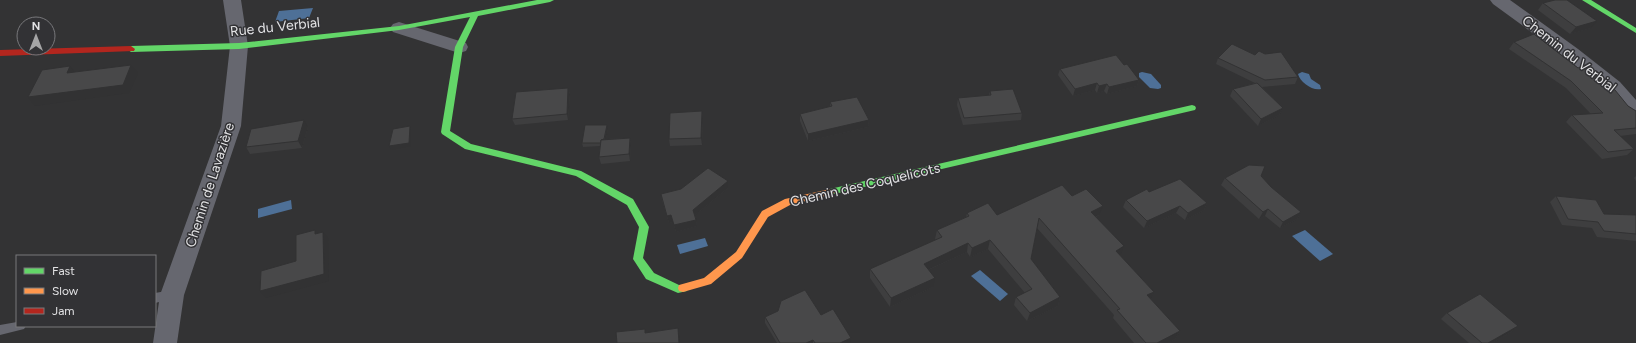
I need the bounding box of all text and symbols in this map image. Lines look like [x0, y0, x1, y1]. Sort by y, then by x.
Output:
street label: Chemin du Verbial [1519, 12, 1619, 96]
street label: Rue du Verbial [229, 14, 321, 40]
north arrow [16, 16, 56, 56]
text: N [32, 20, 40, 33]
street label: Chemin de Lavazière [182, 120, 238, 249]
street label: Chemin des Coquelicots [788, 159, 942, 211]
legend [16, 255, 156, 327]
text: Fast [52, 264, 75, 278]
text: Slow [52, 284, 79, 298]
text: Jam [52, 304, 75, 318]

